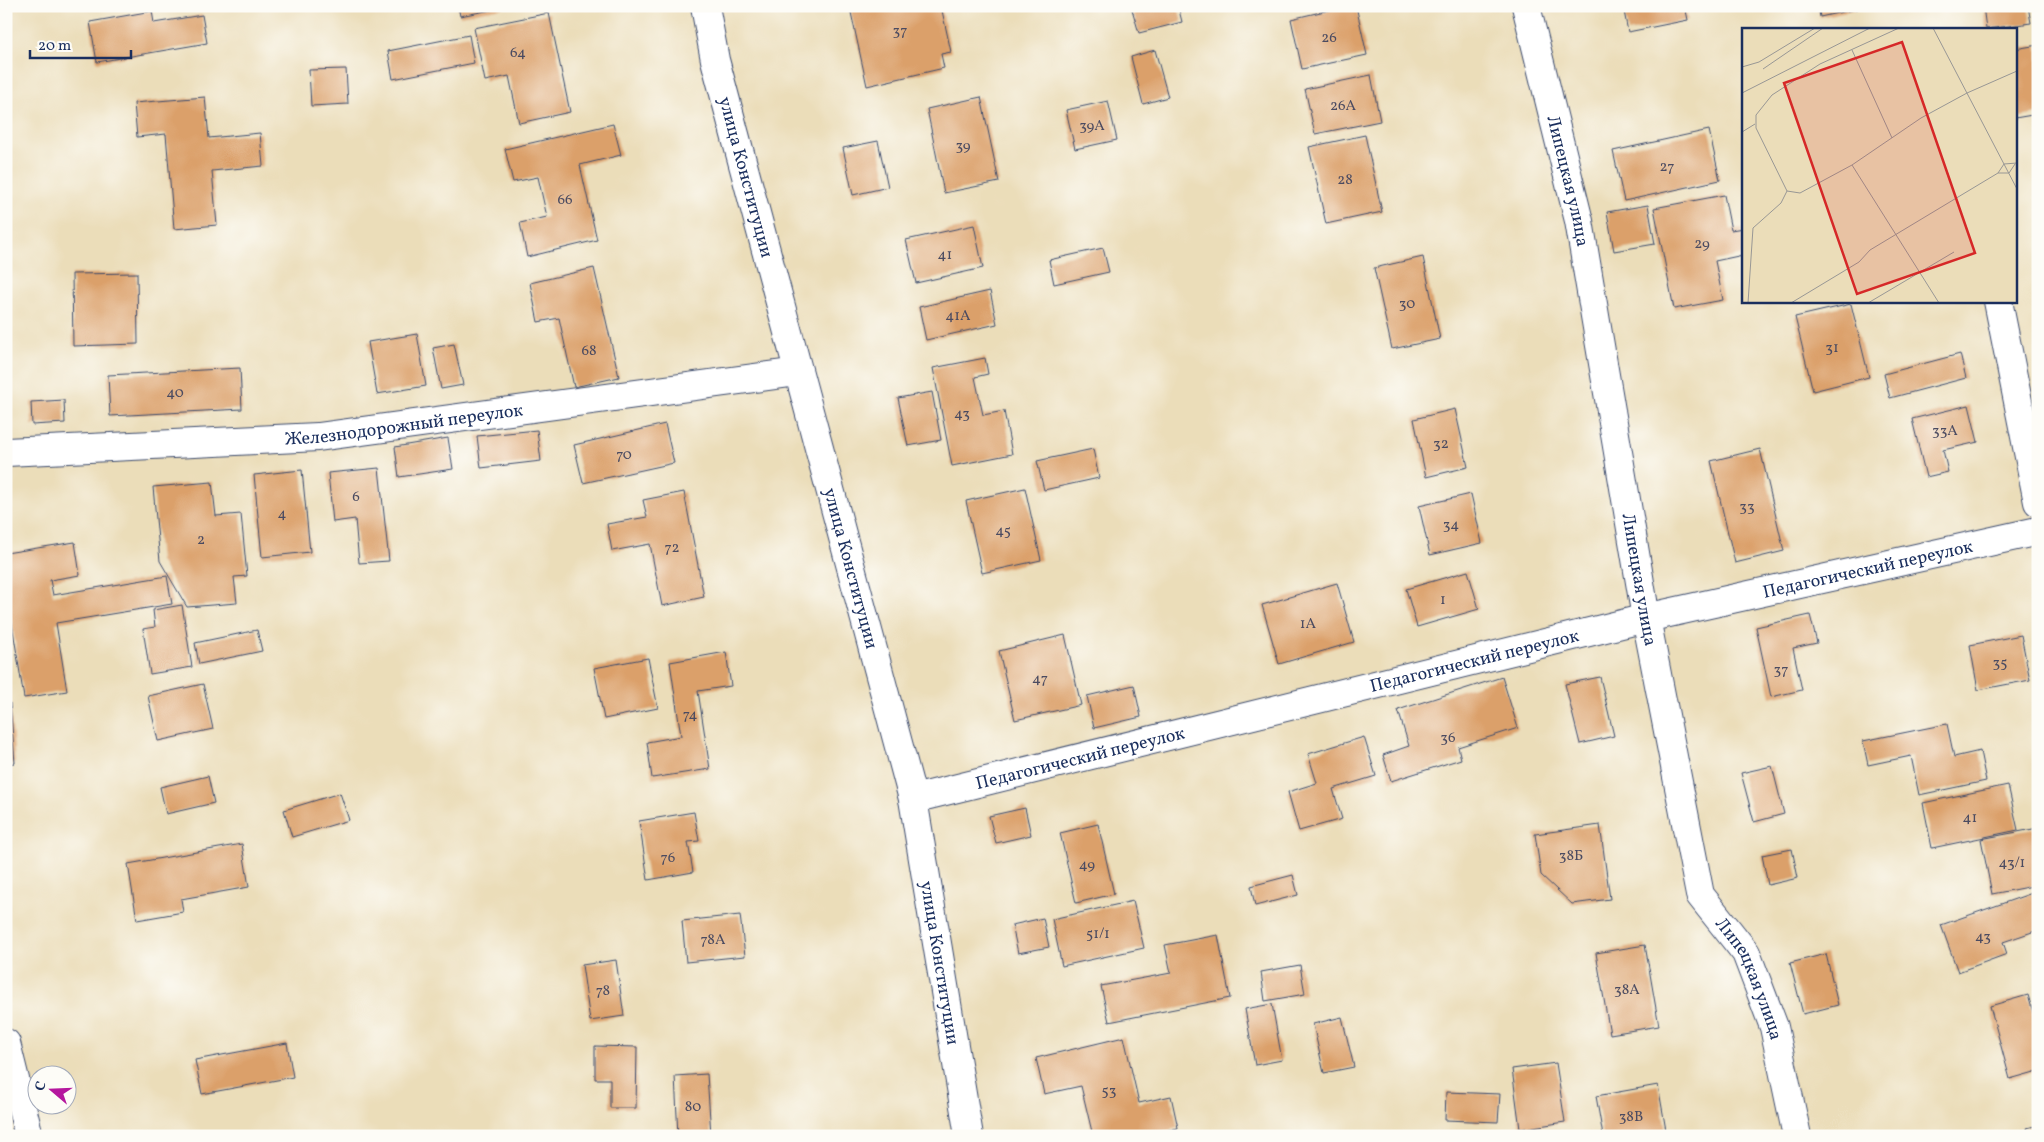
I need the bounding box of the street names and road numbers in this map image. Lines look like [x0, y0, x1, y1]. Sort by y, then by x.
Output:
street label: улица Конституции [711, 94, 778, 261]
street label: Липецкая улица [1539, 113, 1594, 249]
street label: Железнодорожный переулок [284, 398, 525, 453]
street label: улица Конституции [816, 485, 883, 652]
street label: Липецкая улица [1615, 511, 1662, 648]
street label: Педагогический переулок [1760, 535, 1976, 606]
street label: Педагогический переулок [1367, 624, 1582, 700]
street label: Педагогический переулок [973, 721, 1188, 797]
street label: улица Конституции [913, 879, 965, 1047]
street label: Липецкая улица [1709, 913, 1787, 1042]

